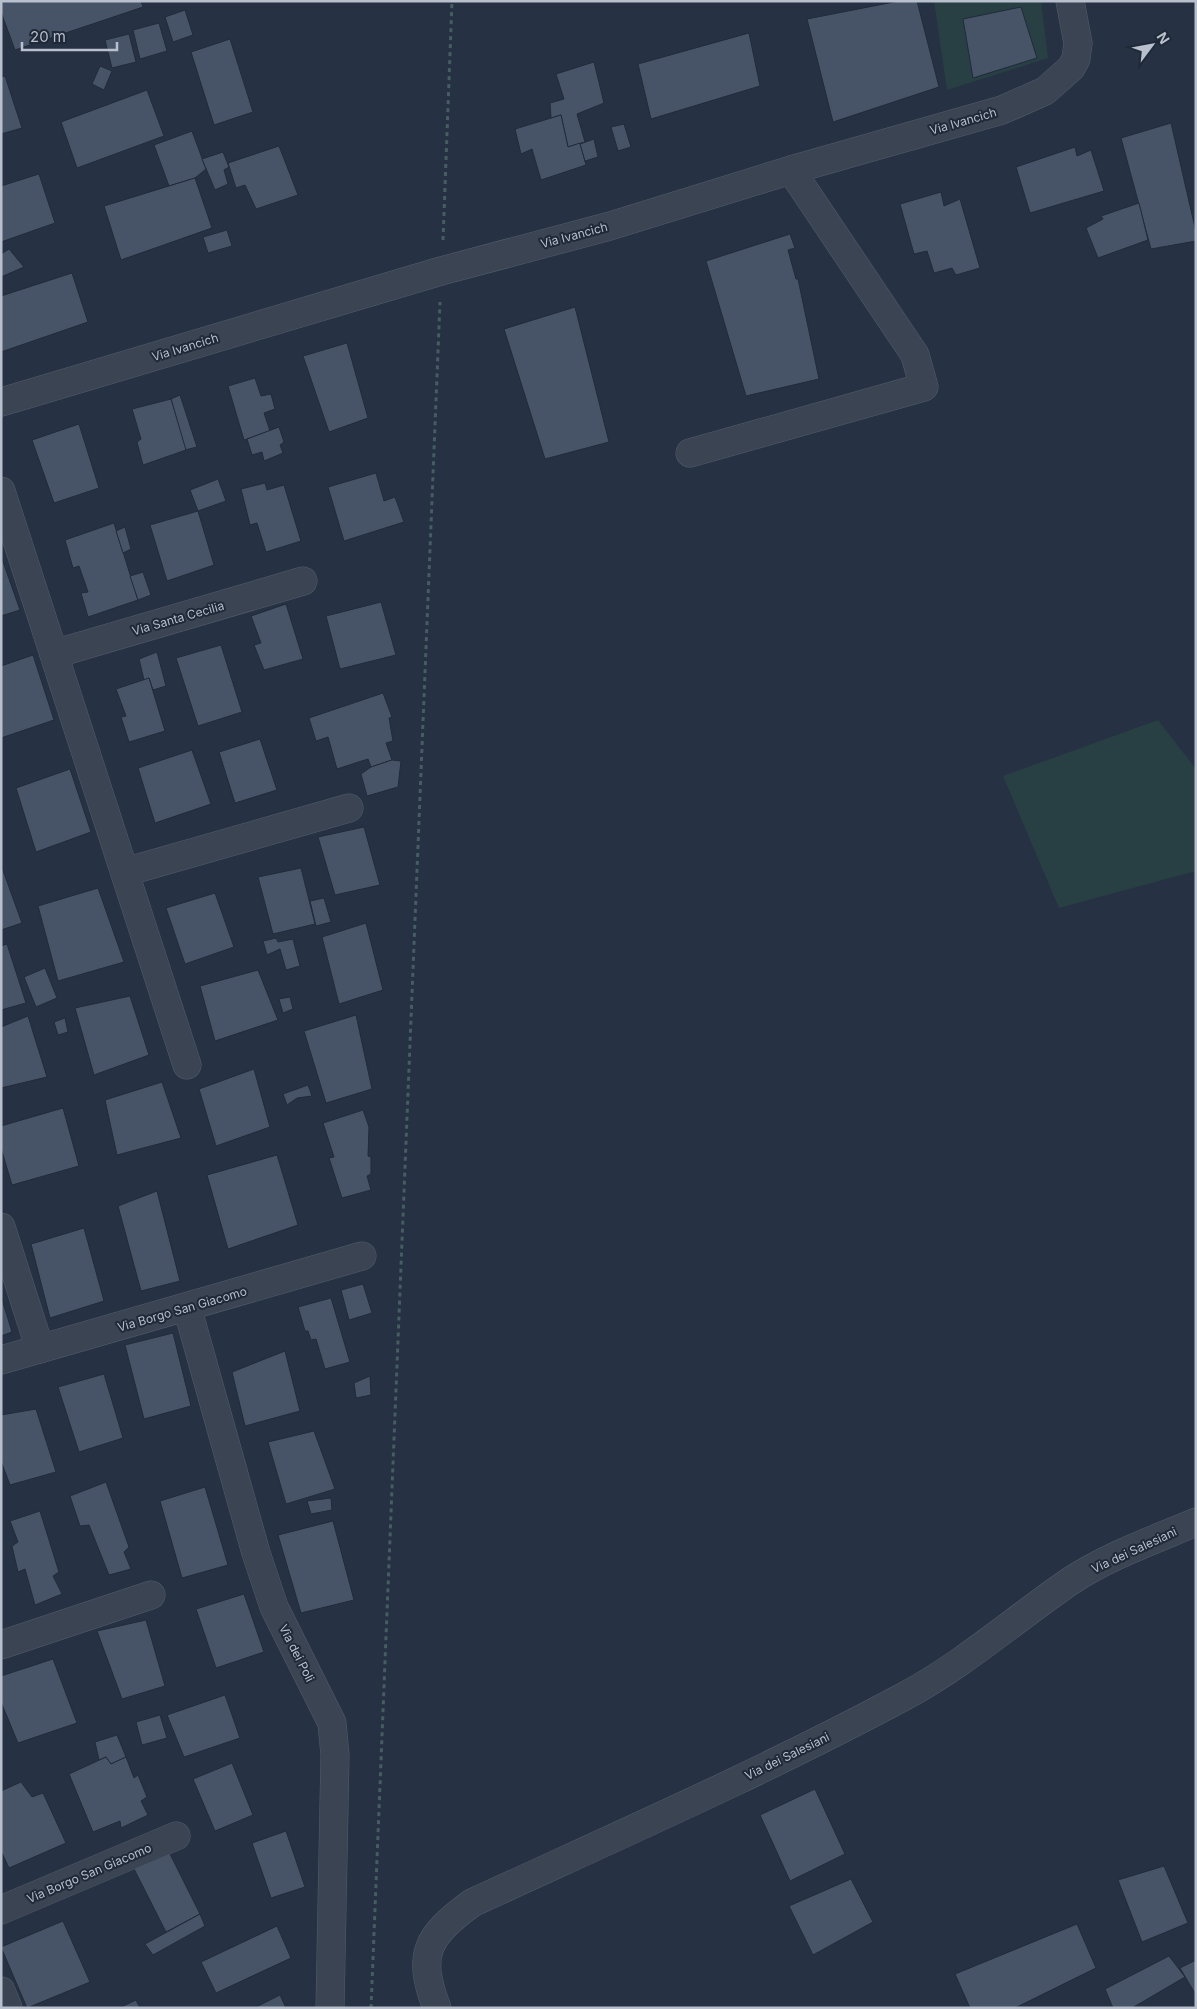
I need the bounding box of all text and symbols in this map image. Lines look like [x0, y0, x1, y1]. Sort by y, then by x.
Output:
scale bar [22, 20, 118, 52]
north arrow [1127, 20, 1177, 70]
text: 20 m [30, 27, 66, 46]
text: N [1153, 29, 1173, 47]
street label: Via Ivancich [928, 104, 998, 138]
street label: Via Ivancich [539, 219, 609, 251]
street label: Via Ivancich [150, 330, 220, 364]
street label: Via Santa Cecilia [130, 598, 226, 638]
street label: Via Borgo San Giacomo [116, 1283, 248, 1335]
street label: Via dei Salesiani [1089, 1524, 1179, 1576]
street label: Via dei Poli [276, 1622, 318, 1684]
street label: Via dei Salesiani [742, 1729, 832, 1783]
street label: Via Borgo San Giacomo [24, 1840, 154, 1906]

